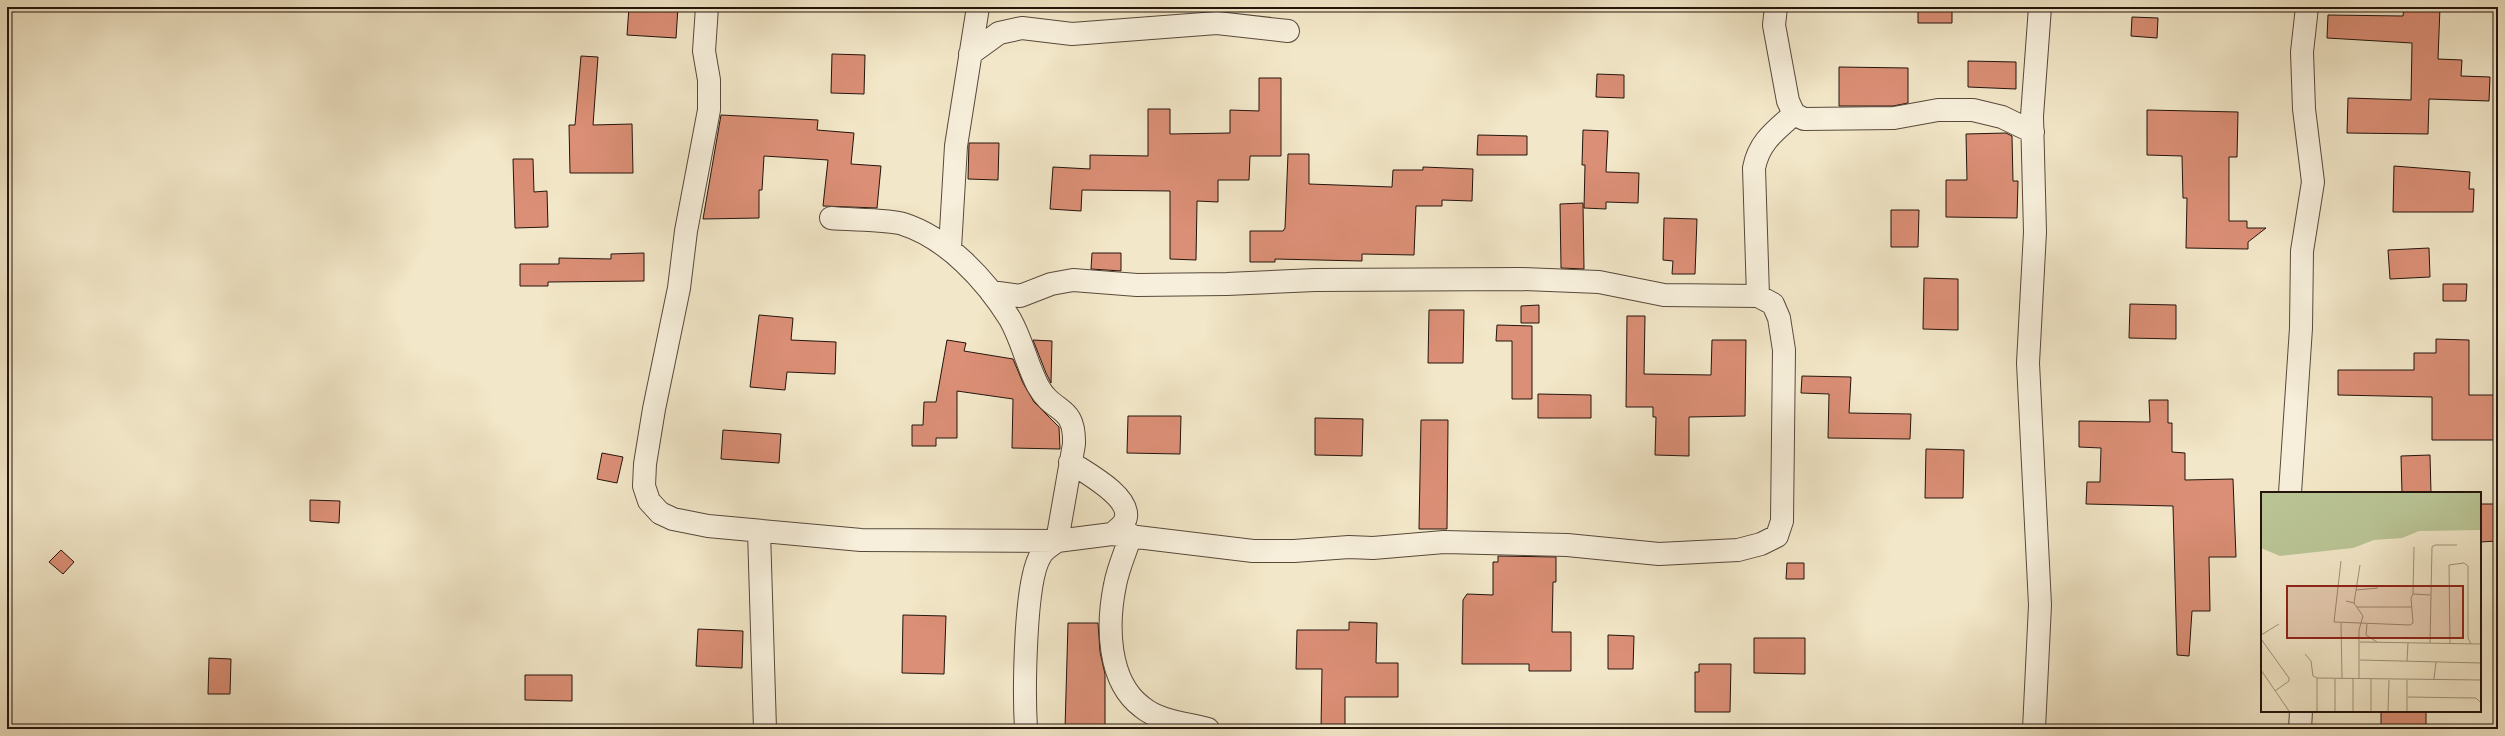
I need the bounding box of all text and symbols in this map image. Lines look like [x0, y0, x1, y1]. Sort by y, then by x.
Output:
inset map [2261, 492, 2481, 712]

